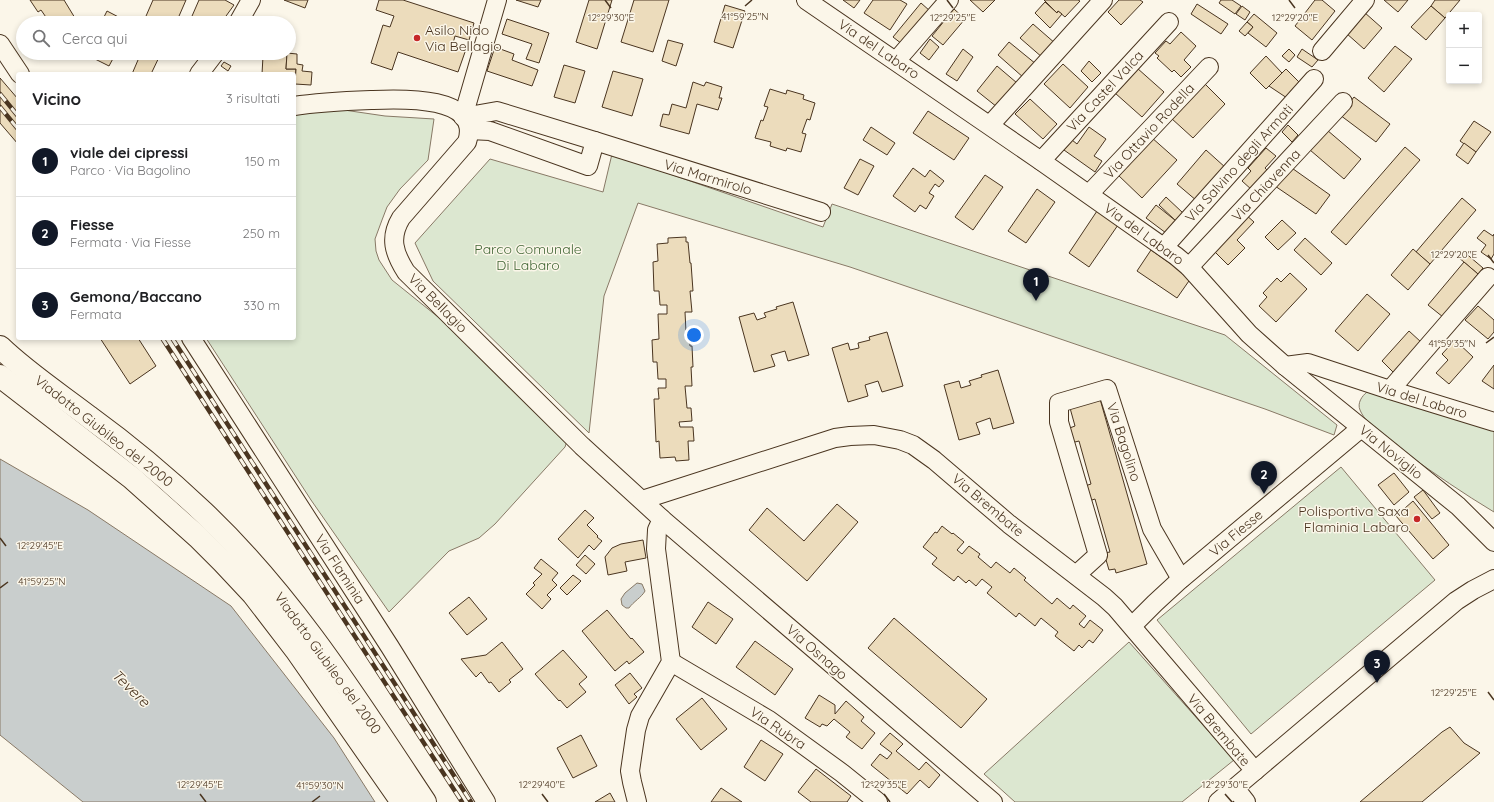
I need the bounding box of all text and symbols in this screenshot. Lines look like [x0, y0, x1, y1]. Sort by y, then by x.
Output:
text: 41°59'25"N [721, 10, 769, 23]
text: 12°29'30"E [588, 11, 634, 24]
text: 12°29'25"E [930, 11, 976, 24]
text: 12°29'20"E [1272, 11, 1319, 24]
map controls [1446, 12, 1482, 84]
button: + [1446, 12, 1482, 48]
street label: Via del Labaro [835, 15, 923, 83]
search box [16, 16, 296, 60]
place label: Asilo Nido Via Bellagio [425, 21, 502, 55]
icon: search [30, 27, 52, 49]
text: Cerca qui [62, 29, 128, 48]
marker: Asilo Nido Via Bellagio [412, 33, 422, 43]
street label: Via Castel Valca [1063, 47, 1147, 135]
button: − [1446, 48, 1482, 84]
street label: Via Ottavio Rodella [1100, 79, 1198, 183]
text: Vicino [32, 88, 81, 109]
text: 3 risultati [226, 90, 280, 106]
street label: Via Salvino degli Armati [1181, 100, 1297, 226]
text: viale dei cipressi [70, 143, 188, 162]
street label: Via Chiavenna [1228, 145, 1304, 225]
text: 1 [42, 153, 48, 169]
text: 150 m [245, 153, 280, 169]
street label: Via Marmirolo [662, 155, 754, 199]
text: Parco · Via Bagolino [70, 162, 191, 178]
street label: Via del Labaro [1100, 199, 1188, 269]
text: Fiesse [70, 215, 114, 234]
text: 2 [41, 225, 49, 241]
text: 250 m [243, 225, 280, 241]
text: Fermata · Via Fiesse [70, 234, 191, 250]
park label: Parco Comunale Di Labaro [474, 240, 582, 274]
text: 12°29'20"E [1431, 248, 1478, 261]
pin: 1 [1023, 268, 1049, 301]
street label: Via Bellagio [405, 270, 471, 336]
text: Gemona/Baccano [70, 287, 202, 306]
text: 3 [42, 297, 48, 313]
text: 330 m [243, 297, 280, 313]
text: Fermata [70, 306, 122, 322]
your location [684, 325, 704, 345]
text: 41°59'35"N [1429, 337, 1475, 350]
street label: Viadotto Giubileo del 2000 [31, 371, 177, 491]
street label: Via del Labaro [1374, 378, 1470, 422]
street label: Via Bagolino [1103, 400, 1145, 484]
street label: Via Noviglio [1355, 421, 1427, 483]
pin: 2 [1251, 461, 1277, 494]
street label: Via Brembate [948, 469, 1028, 541]
place label: Polisportiva Saxa Flaminia Labaro [1298, 502, 1409, 536]
street label: Via Fiesse [1206, 505, 1267, 561]
marker: Polisportiva Saxa Flaminia Labaro [1412, 514, 1422, 524]
street label: Via Flaminia [311, 531, 369, 607]
text: 12°29'45"E [17, 539, 63, 552]
text: 41°59'25"N [18, 575, 66, 588]
street label: Viadotto Giubileo del 2000 [270, 589, 386, 737]
street label: Via Osnago [783, 620, 851, 684]
pin: 3 [1364, 650, 1390, 683]
water label: Tevere [108, 665, 154, 711]
text: 12°29'25"E [1431, 686, 1477, 699]
street label: Via Brembate [1183, 690, 1255, 770]
street label: Via Rubra [746, 703, 810, 753]
text: 12°29'45"E [177, 778, 223, 791]
text: 12°29'40"E [519, 778, 565, 791]
text: 12°29'35"E [861, 778, 907, 791]
text: 12°29'30"E [1202, 778, 1248, 791]
text: 41°59'30"N [296, 779, 344, 792]

